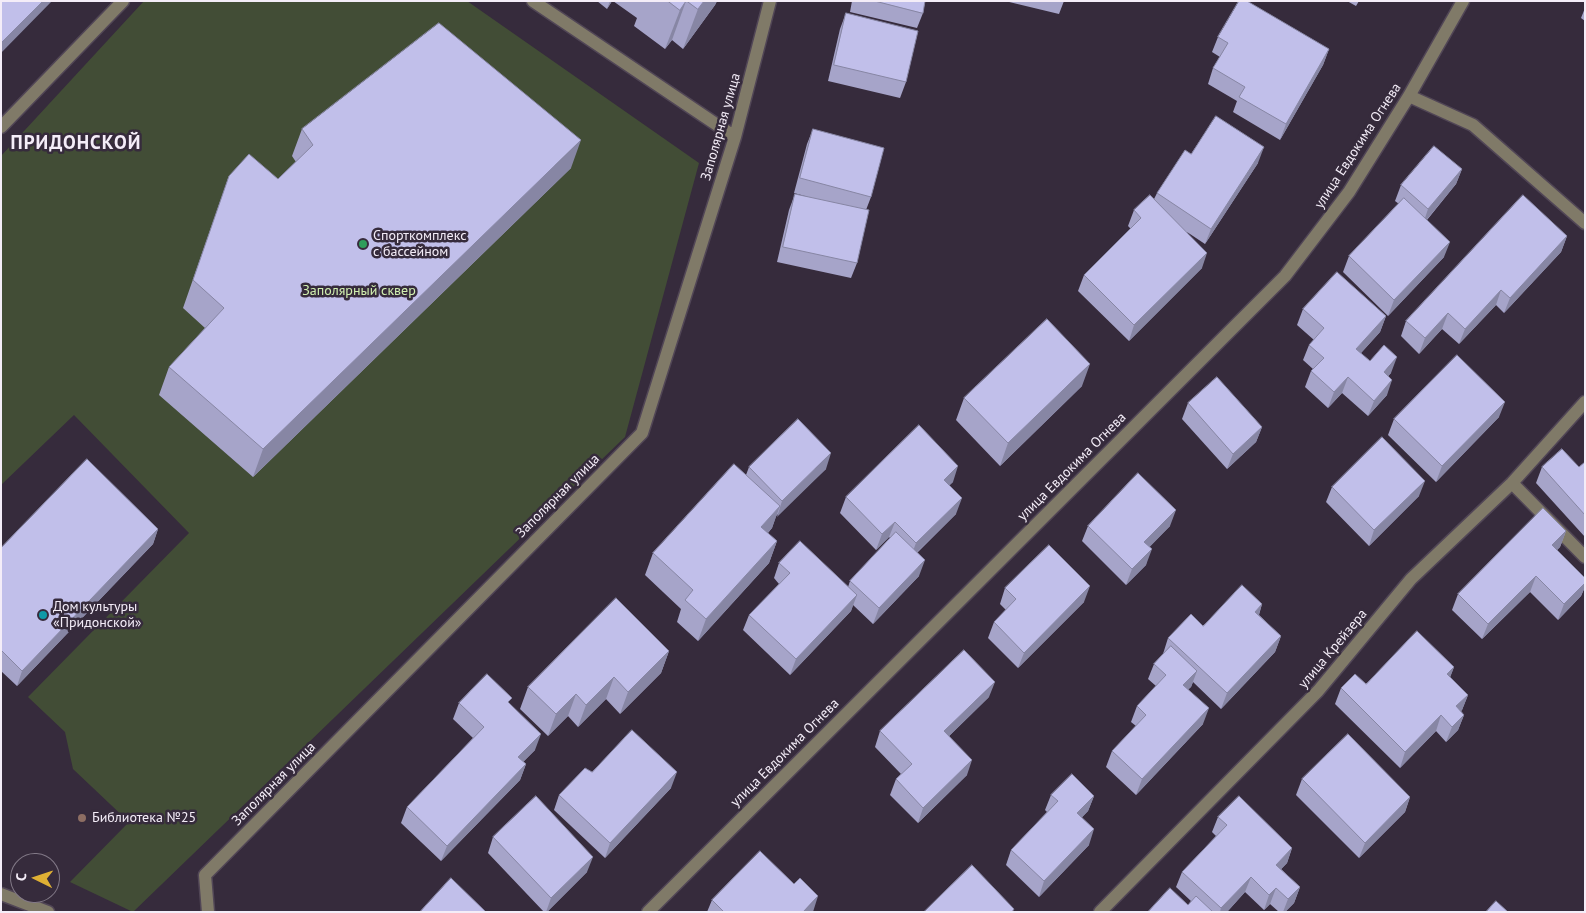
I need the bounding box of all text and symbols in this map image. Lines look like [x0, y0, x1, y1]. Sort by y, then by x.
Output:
street label: Заполярная улица [698, 71, 744, 183]
street label: улица Евдокима Огнева [1311, 80, 1405, 212]
district label: ПРИДОНСКОЙ [9, 133, 143, 155]
place label: Спорткомплекс с бассейном [373, 228, 466, 260]
marker: Спорткомплекс с бассейном [357, 238, 369, 250]
park label: Заполярный сквер [302, 283, 416, 299]
street label: улица Евдокима Огнева [1014, 409, 1130, 525]
street label: Заполярная улица [513, 451, 603, 541]
place label: Дом культуры «Придонской» [53, 599, 141, 632]
street label: улица Крейзера [1295, 606, 1371, 692]
marker: Дом культуры «Придонской» [37, 609, 49, 621]
street label: улица Евдокима Огнева [727, 695, 843, 811]
street label: Заполярная улица [229, 739, 319, 829]
place label: Библиотека №25 [92, 810, 196, 826]
marker: Библиотека №25 [76, 812, 88, 824]
north arrow [10, 853, 60, 903]
text: С [12, 872, 30, 882]

